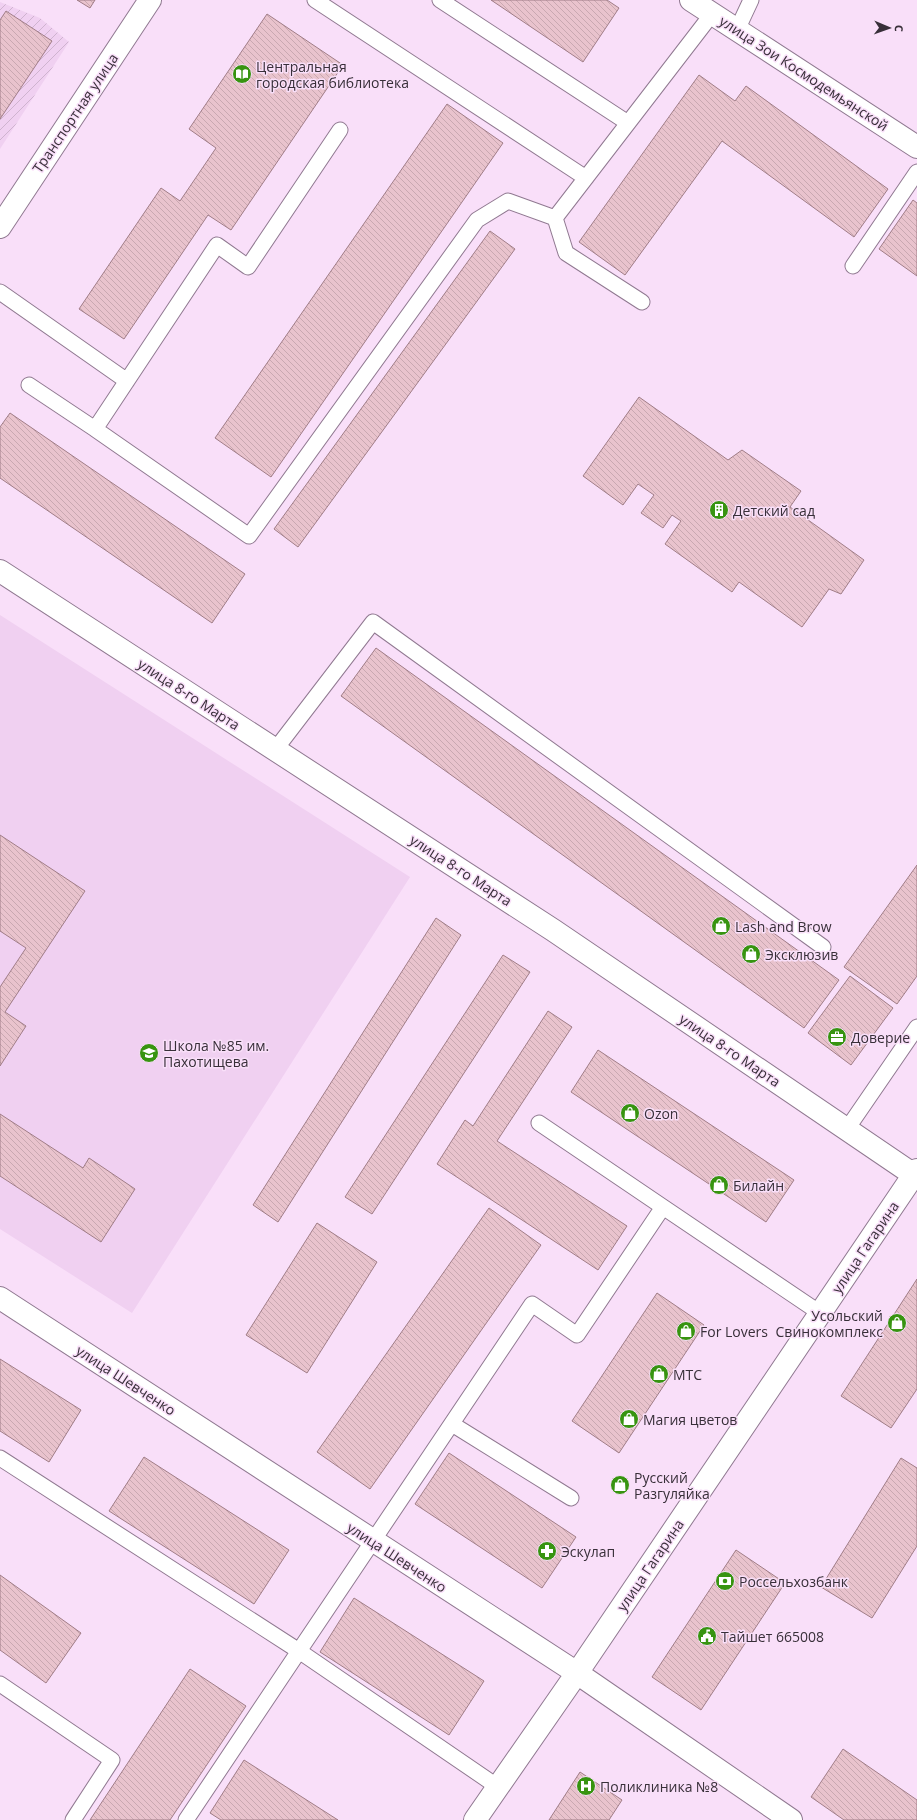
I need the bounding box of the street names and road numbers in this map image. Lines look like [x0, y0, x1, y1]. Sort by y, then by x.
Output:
street label: улица Зои Космодемьянской [716, 11, 892, 135]
street label: Транспортная улица [28, 49, 122, 177]
street label: улица 8-го Марта [134, 654, 244, 734]
street label: улица 8-го Марта [406, 830, 516, 910]
street label: улица 8-го Марта [676, 1009, 784, 1091]
street label: улица Гагарина [827, 1197, 903, 1297]
street label: улица Шевченко [72, 1341, 180, 1419]
street label: улица Гагарина [612, 1515, 688, 1615]
street label: улица Шевченко [343, 1518, 451, 1596]

